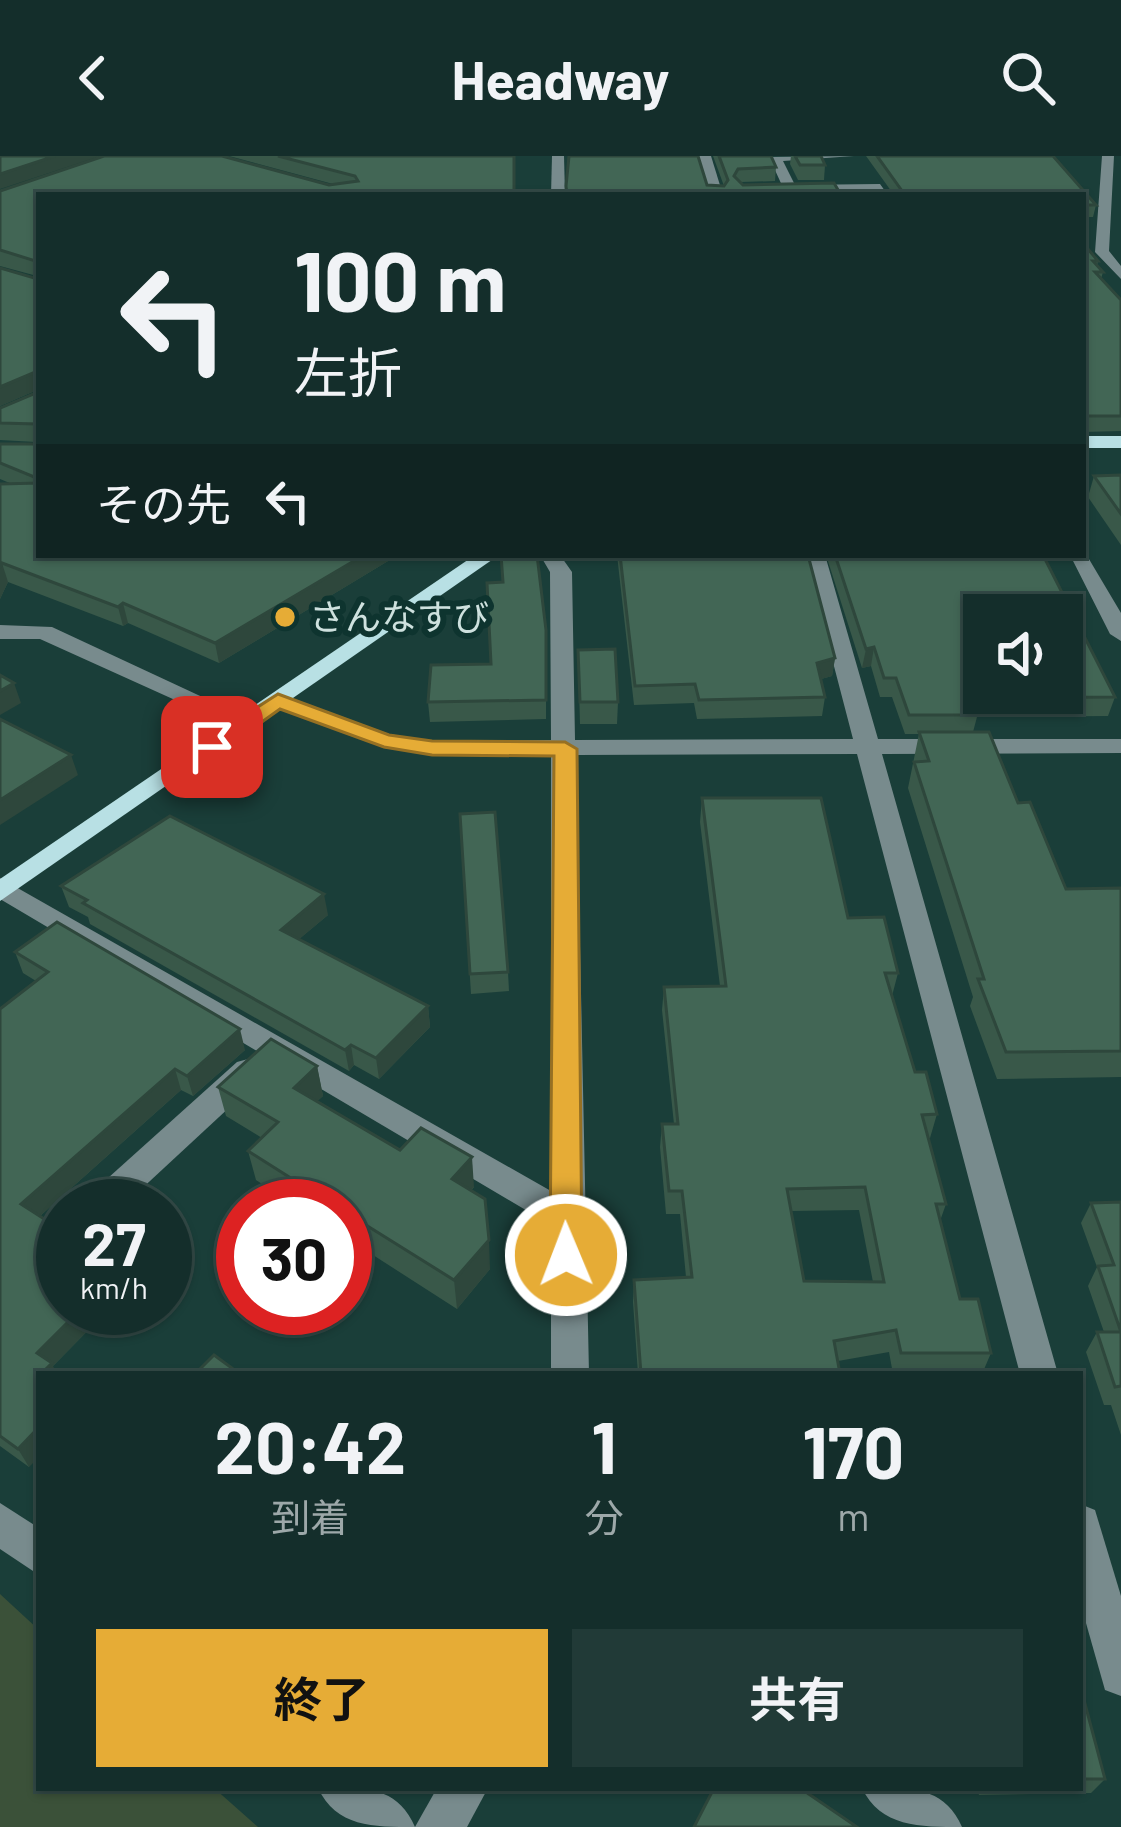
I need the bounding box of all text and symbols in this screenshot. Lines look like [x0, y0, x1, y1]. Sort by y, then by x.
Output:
icon: back [60, 45, 126, 111]
icon: search [995, 45, 1061, 111]
text: Headway [452, 46, 670, 111]
text: 100 m [294, 228, 506, 329]
icon: left [96, 240, 252, 396]
text: 左折 [294, 339, 402, 404]
icon: left [255, 468, 321, 534]
text: その先 [96, 476, 231, 530]
place label: さんなすび [309, 594, 489, 637]
map controls [963, 594, 1083, 714]
button: sound [963, 594, 1083, 714]
marker: さんなすび [272, 604, 298, 630]
pin [161, 696, 263, 798]
icon: arrive [179, 714, 245, 780]
speed limit sign: 30 [216, 1179, 372, 1335]
position arrow [503, 1192, 629, 1318]
text: 27 [82, 1206, 146, 1278]
text: km/h [80, 1269, 148, 1305]
text: 20:42 [215, 1402, 406, 1488]
text: 1 [591, 1402, 617, 1488]
text: 170 [802, 1407, 904, 1493]
text: m [837, 1492, 869, 1539]
text: 到着 [271, 1493, 349, 1540]
text: 分 [585, 1493, 624, 1540]
button: 終了 [96, 1629, 548, 1767]
button: 共有 [572, 1629, 1023, 1767]

